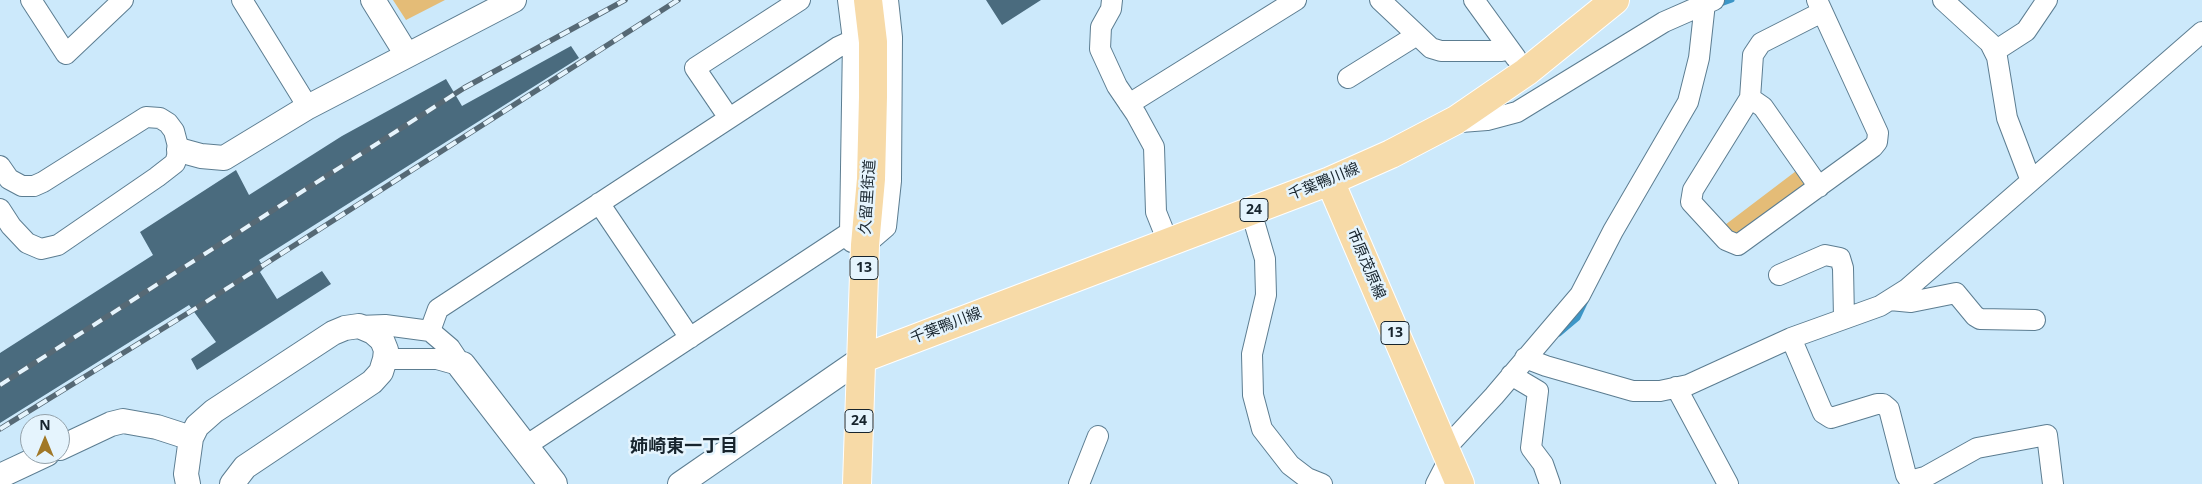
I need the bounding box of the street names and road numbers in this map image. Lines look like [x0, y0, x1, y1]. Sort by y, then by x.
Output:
street label: 久留里街道 [856, 159, 880, 235]
street label: 千葉鴨川線 [1286, 160, 1362, 204]
road number: 24 [1240, 198, 1268, 222]
street label: 市原茂原線 [1343, 226, 1389, 302]
road number: 13 [850, 256, 878, 280]
street label: 千葉鴨川線 [908, 304, 984, 348]
road number: 13 [1381, 322, 1409, 344]
road number: 24 [845, 410, 873, 432]

